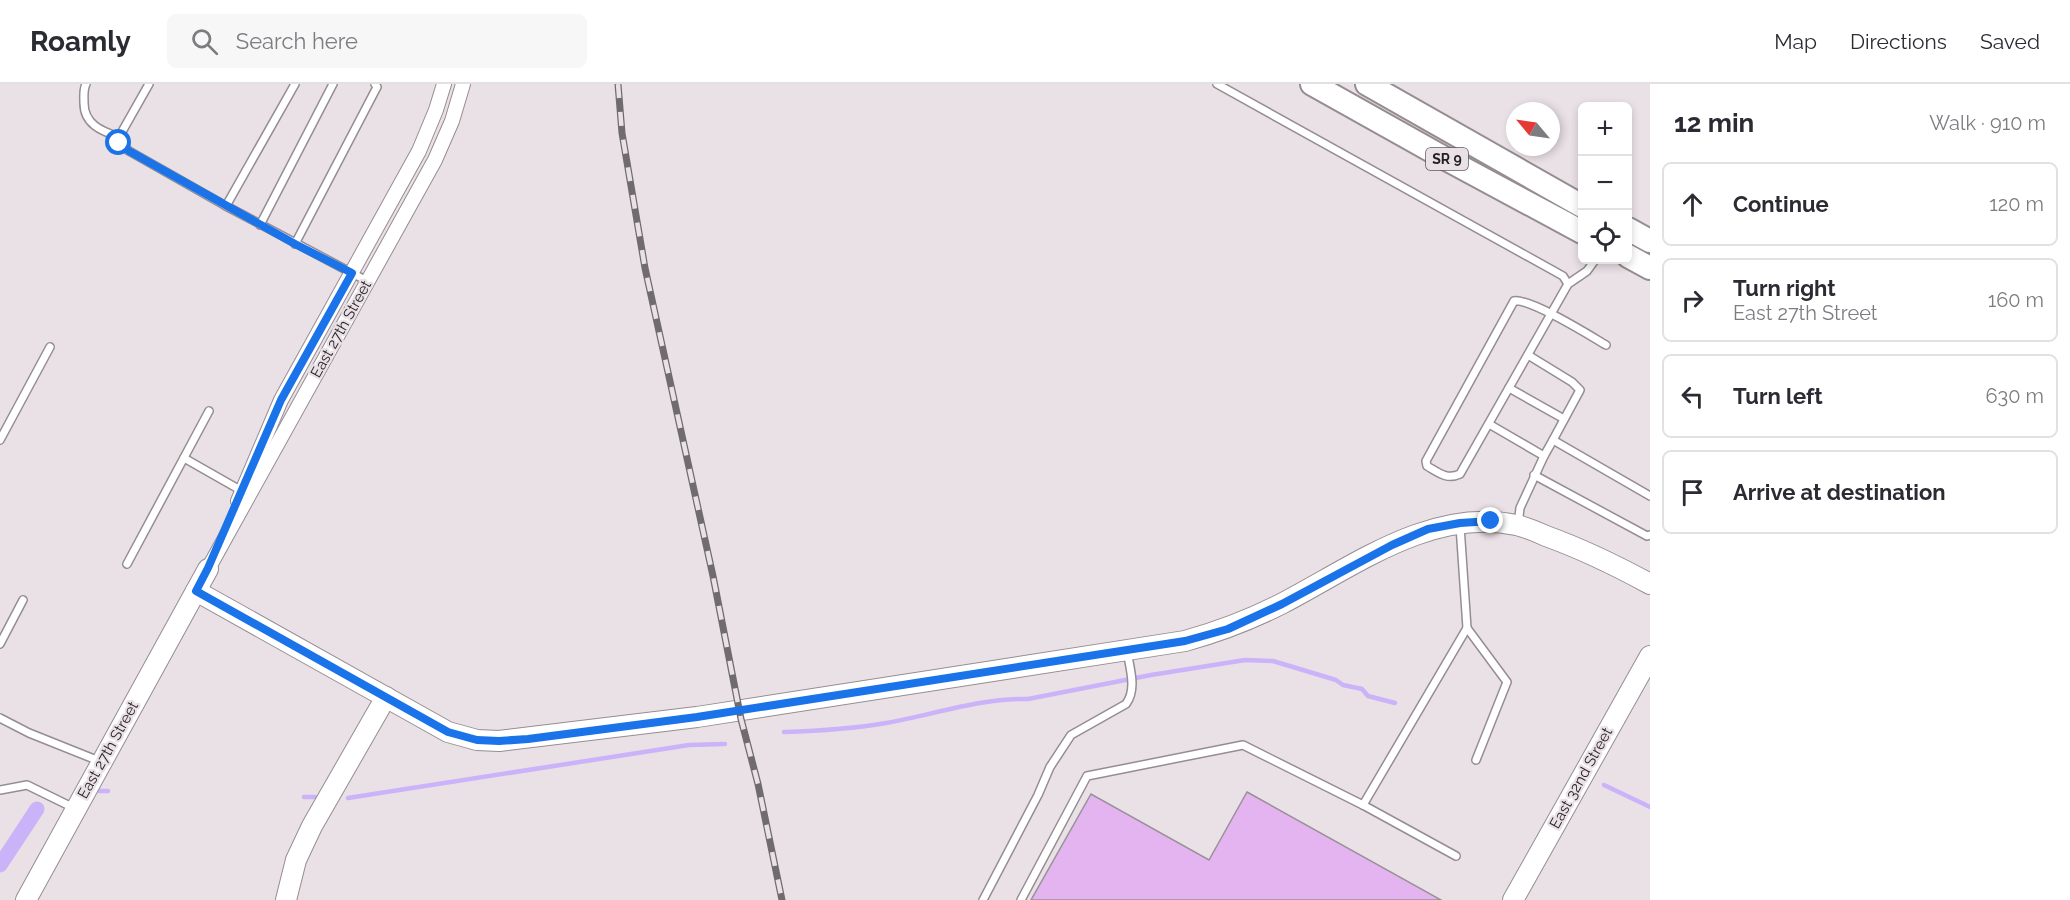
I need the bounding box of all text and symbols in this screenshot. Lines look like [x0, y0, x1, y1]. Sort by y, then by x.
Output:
search box [167, 14, 587, 68]
text: Roamly [30, 25, 131, 58]
icon: search [188, 25, 221, 58]
text: Search here [236, 28, 358, 54]
text: Map [1774, 29, 1817, 54]
text: Directions [1850, 29, 1947, 54]
text: Saved [1980, 29, 2040, 54]
north arrow [1506, 102, 1560, 156]
map controls [1578, 102, 1632, 264]
button: + [1578, 102, 1632, 156]
text: 12 min [1674, 108, 1754, 138]
text: Walk · 910 m [1929, 111, 2046, 135]
route start [105, 129, 131, 155]
road number: SR 9 [1426, 148, 1468, 170]
button: − [1578, 156, 1632, 210]
icon: ahead [1676, 188, 1709, 221]
text: Continue [1733, 191, 1829, 217]
text: 120 m [1989, 192, 2044, 216]
button: locate [1578, 210, 1632, 264]
text: Turn right [1733, 275, 1836, 301]
street label: East 27th Street [307, 277, 375, 381]
icon: right [1676, 284, 1709, 317]
text: 160 m [1988, 288, 2044, 312]
text: East 27th Street [1733, 301, 1878, 325]
icon: left [1676, 380, 1709, 413]
text: Turn left [1733, 383, 1823, 409]
text: 630 m [1986, 384, 2044, 408]
icon: arrive [1676, 476, 1709, 509]
text: Arrive at destination [1733, 479, 1946, 505]
route end [1477, 507, 1503, 533]
street label: East 27th Street [74, 698, 142, 802]
street label: East 32nd Street [1546, 724, 1616, 832]

